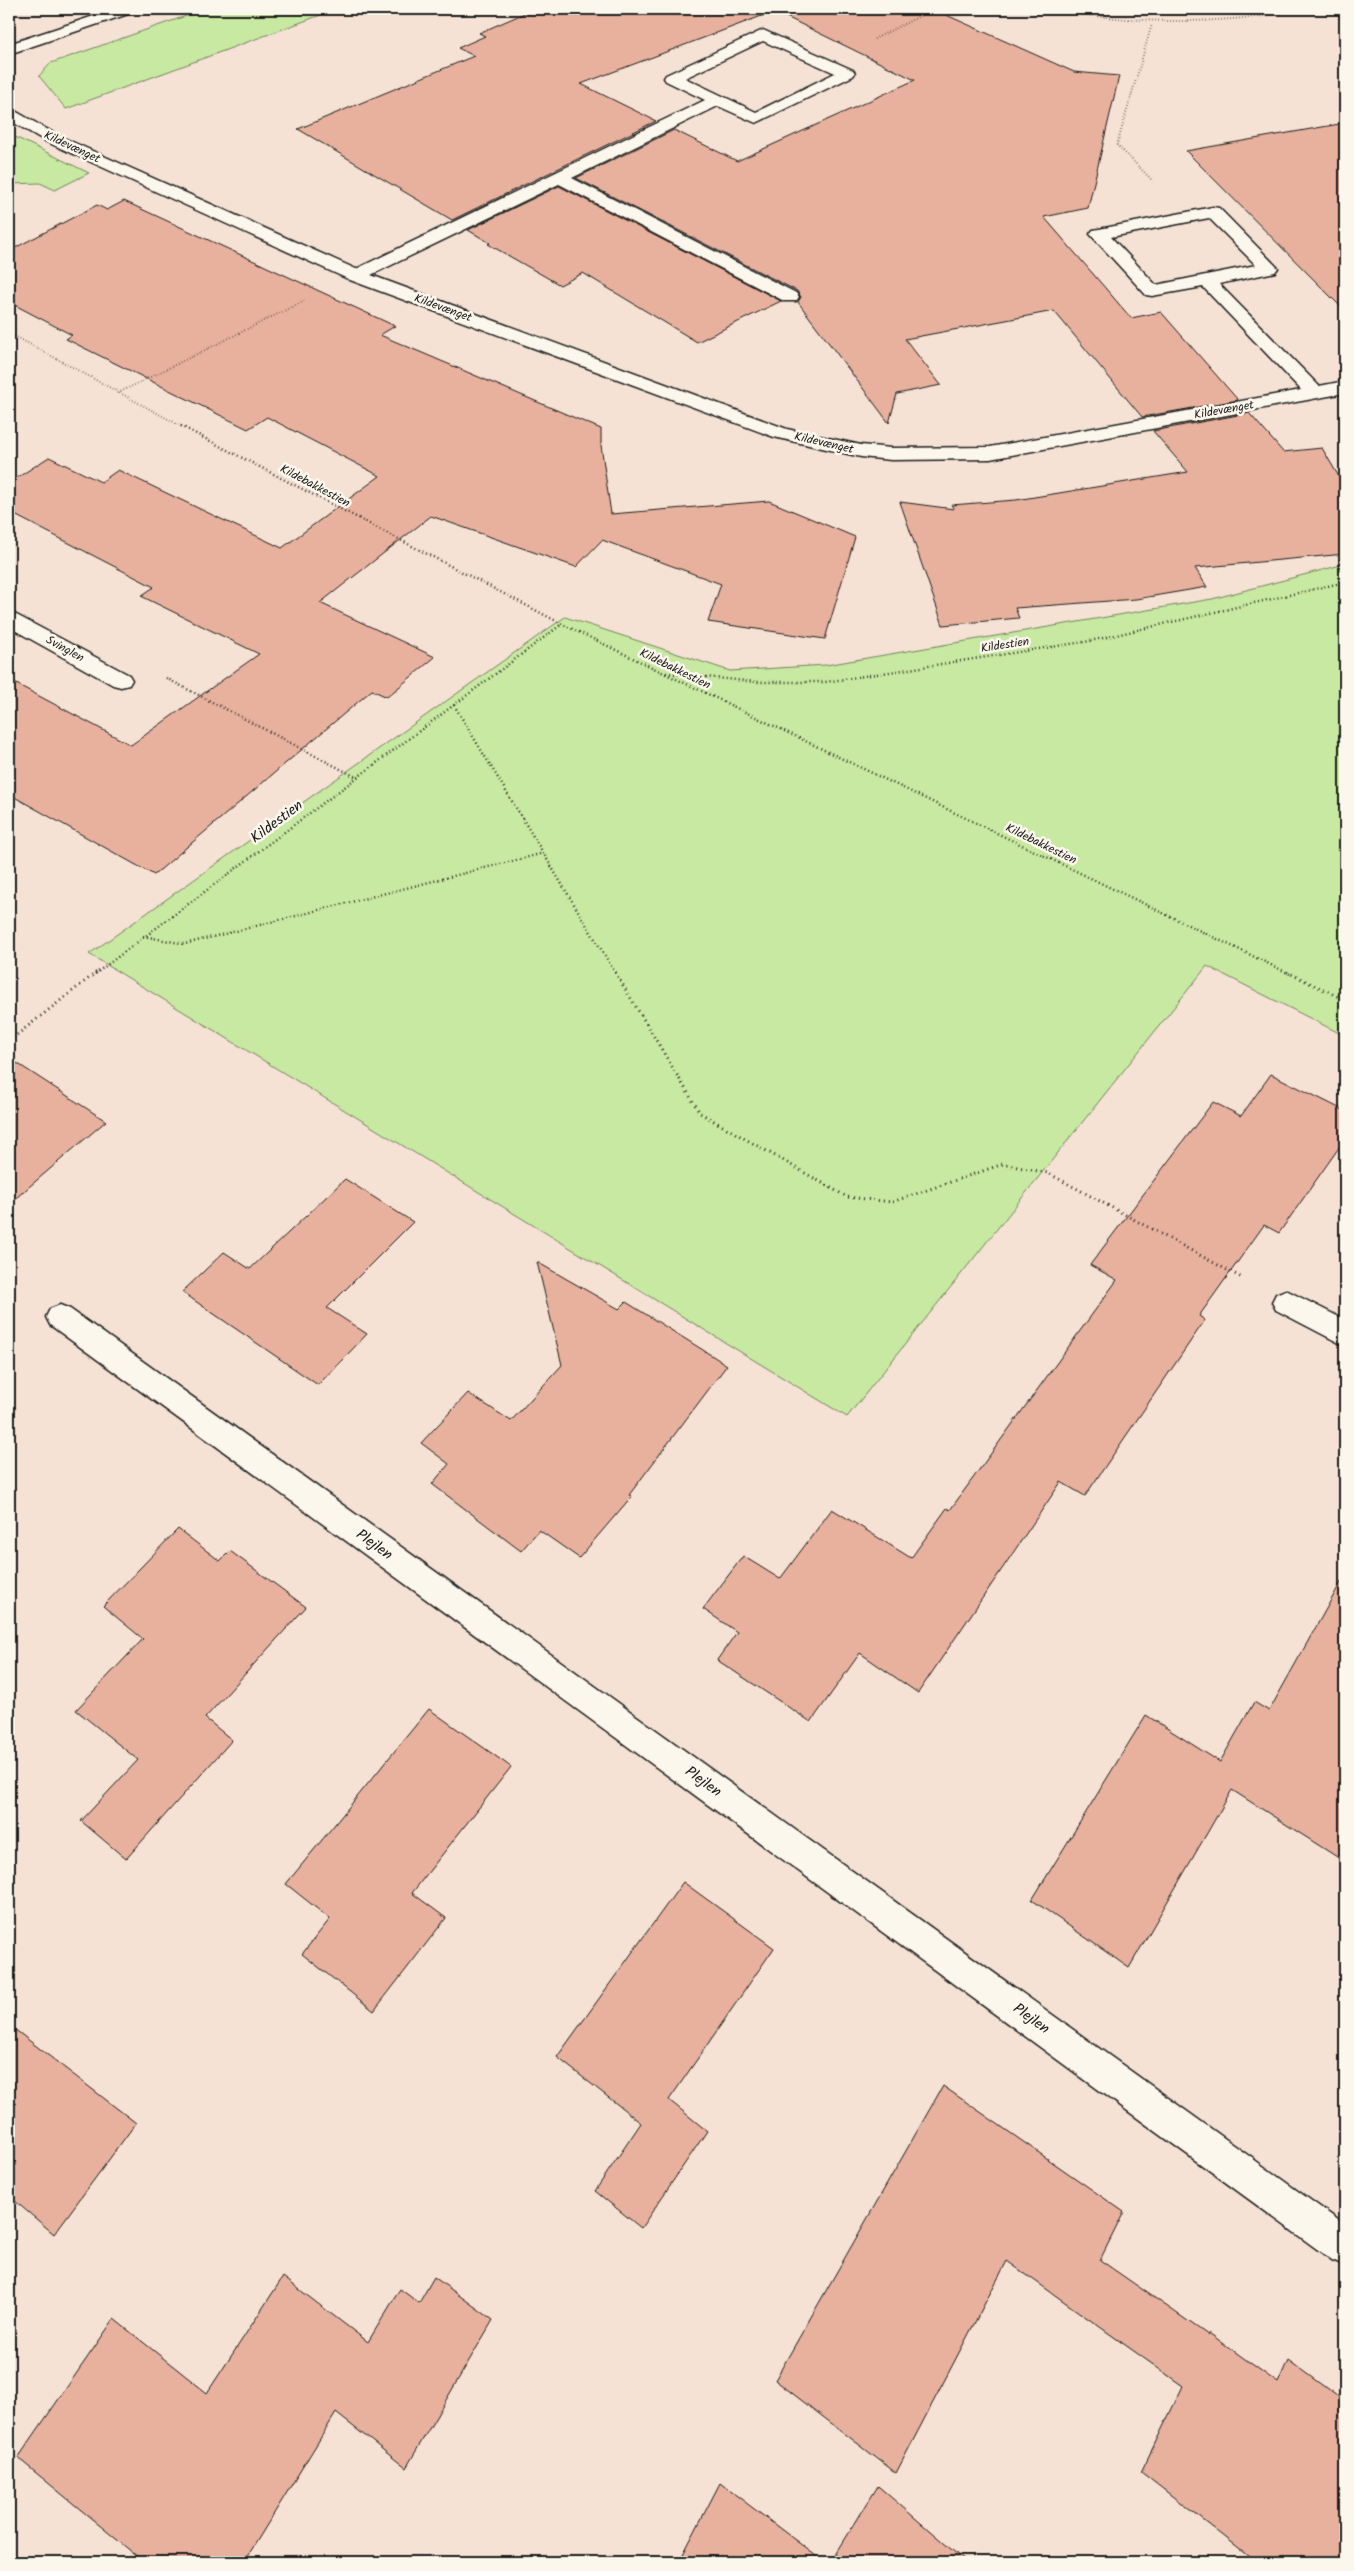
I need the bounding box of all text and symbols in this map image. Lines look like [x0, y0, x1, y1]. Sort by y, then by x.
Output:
street label: Kildevænget [41, 126, 104, 169]
street label: Kildevænget [411, 289, 475, 327]
street label: Kildevænget [1193, 395, 1256, 425]
street label: Kildevænget [792, 427, 856, 459]
street label: Kildebakkestien [276, 459, 354, 513]
street label: Svinglen [42, 631, 88, 667]
street label: Kildestien [979, 632, 1031, 658]
street label: Kildebakkestien [636, 644, 714, 694]
street label: Kildestien [245, 794, 309, 850]
street label: Kildebakkestien [1002, 819, 1080, 869]
street label: Plejlen [350, 1523, 398, 1567]
street label: Plejlen [679, 1760, 727, 1804]
street label: Plejlen [1007, 1997, 1055, 2041]

